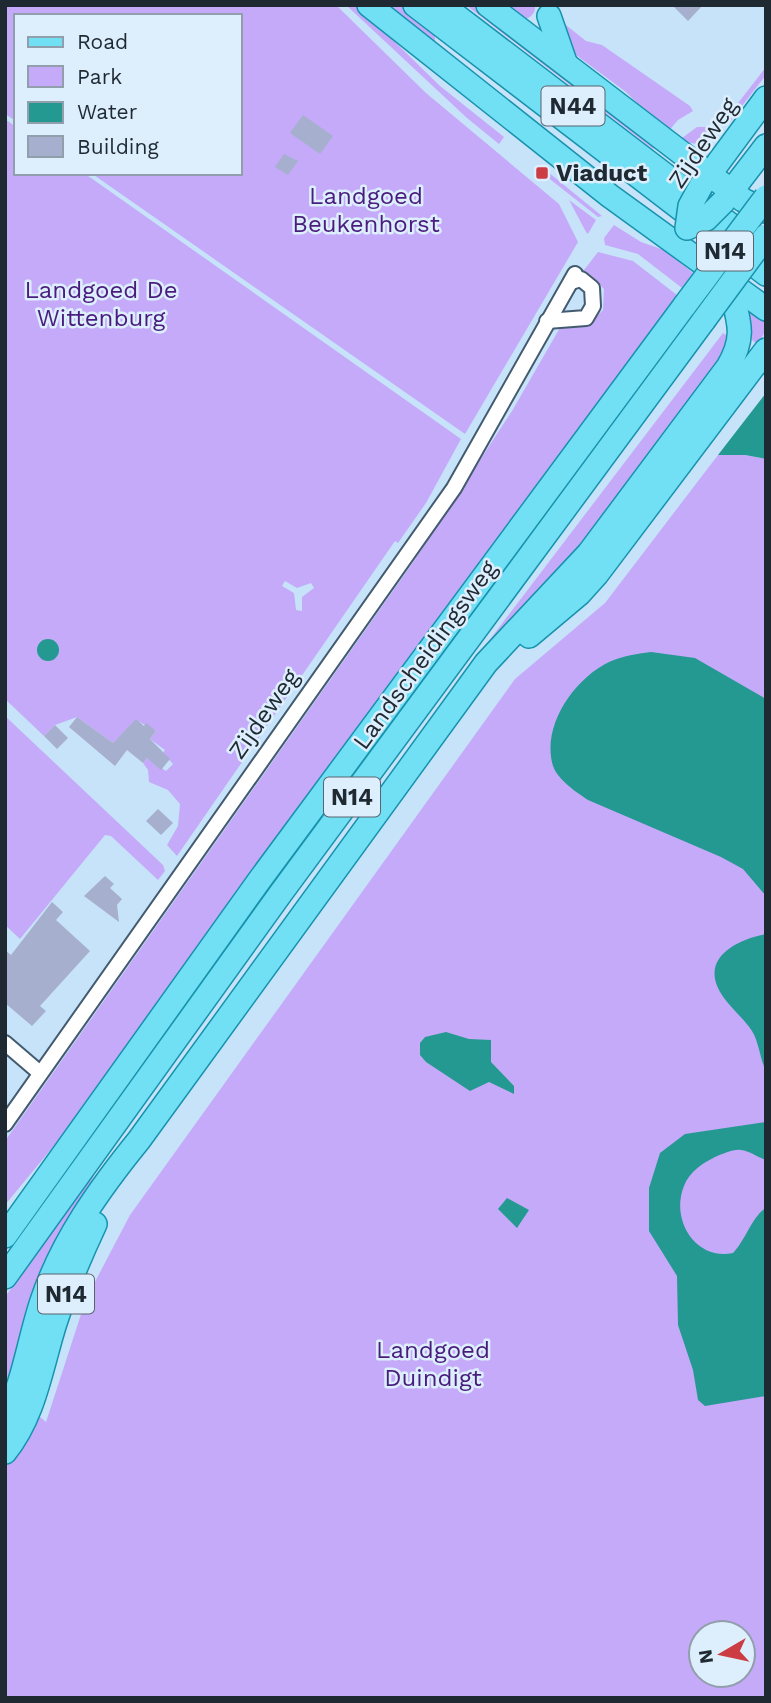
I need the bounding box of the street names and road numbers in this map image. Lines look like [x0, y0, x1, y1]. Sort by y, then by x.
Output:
road number: N44 [542, 86, 604, 125]
street label: Zijdeweg [663, 92, 743, 193]
road number: N14 [697, 232, 753, 270]
street label: Landscheidingsweg [347, 555, 503, 755]
street label: Zijdeweg [223, 664, 305, 764]
road number: N14 [324, 778, 380, 817]
road number: N14 [38, 1274, 94, 1314]

